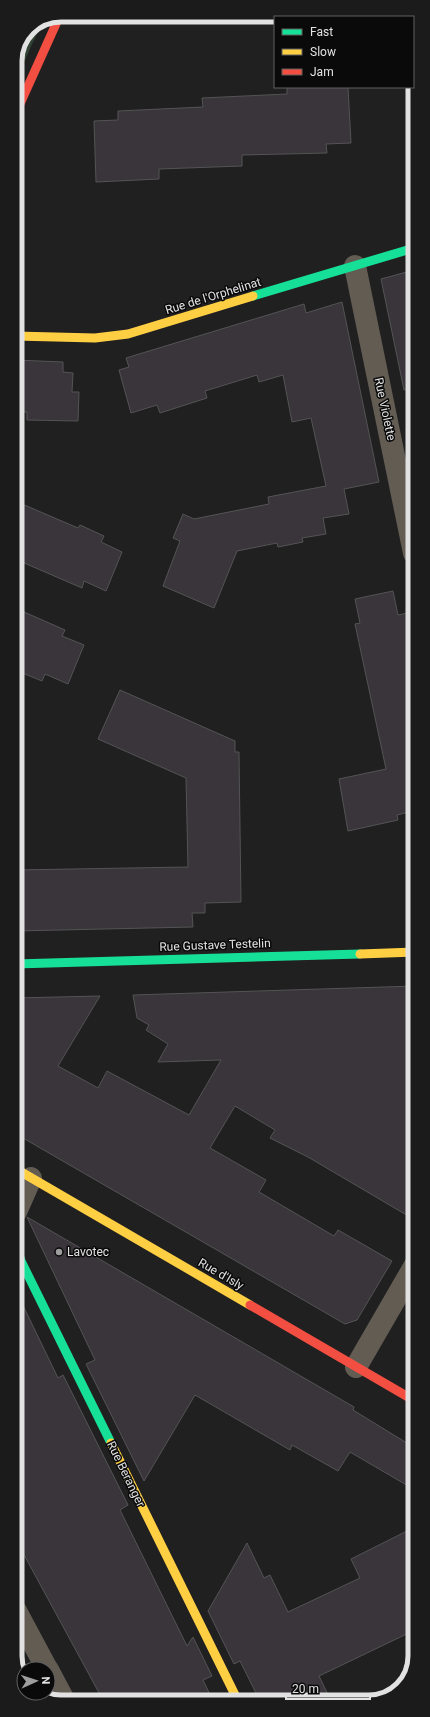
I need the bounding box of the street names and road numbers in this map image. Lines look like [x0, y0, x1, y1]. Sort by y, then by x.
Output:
street label: Rue de l'Orphelinat [163, 275, 263, 317]
street label: Rue Violette [371, 376, 399, 442]
street label: Rue Gustave Testelin [159, 936, 271, 954]
street label: Rue d'Isly [196, 1255, 247, 1293]
street label: Rue Beranger [104, 1439, 148, 1509]

